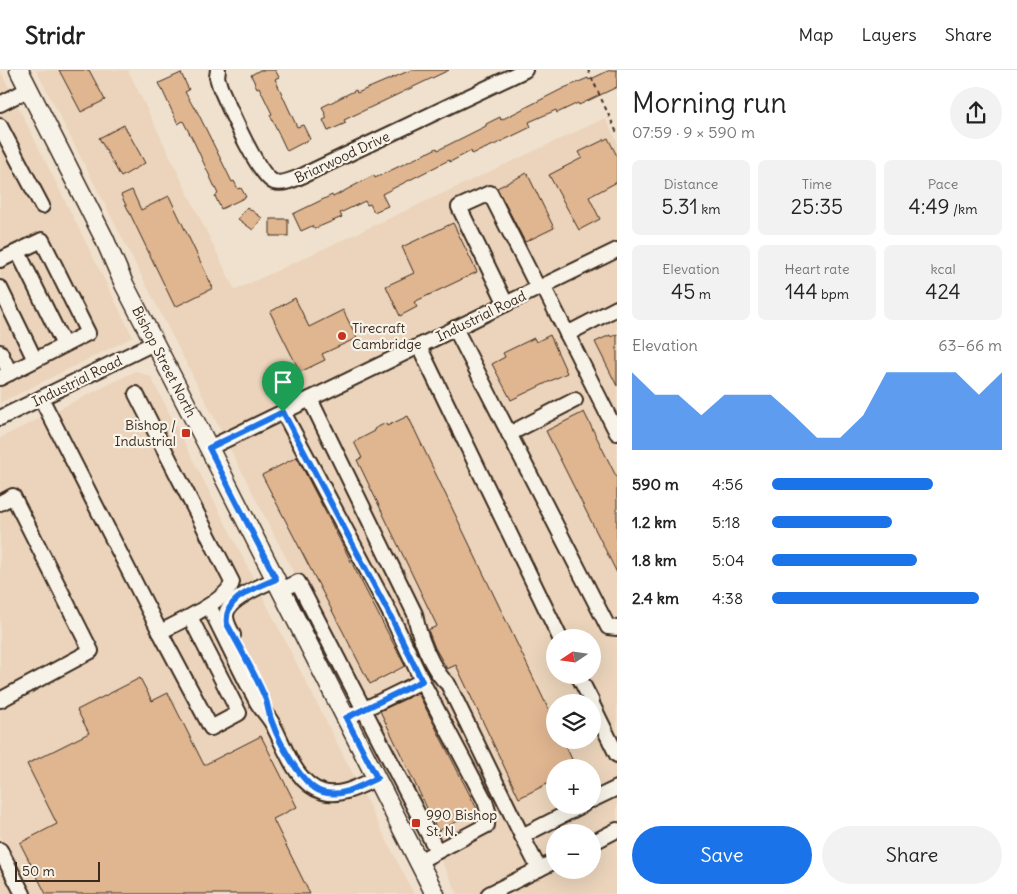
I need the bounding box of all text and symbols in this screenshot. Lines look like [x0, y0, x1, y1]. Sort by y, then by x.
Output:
text: Stridr [25, 20, 85, 50]
text: Map [798, 23, 833, 46]
text: Layers [861, 23, 917, 46]
text: Share [945, 23, 992, 46]
text: Morning run [632, 85, 787, 121]
button: share [950, 87, 1002, 139]
text: 07:59 · 9 × 590 m [632, 122, 755, 142]
street label: Briarwood Drive [291, 127, 393, 187]
text: Distance [664, 175, 718, 193]
text: Time [802, 175, 832, 193]
text: Pace [928, 175, 958, 193]
text: 5.31 [661, 193, 698, 220]
text: 25:35 [791, 193, 843, 220]
text: 4:49 [909, 193, 950, 220]
text: km [698, 200, 721, 218]
text: /km [950, 200, 977, 218]
text: Elevation [662, 260, 720, 278]
text: Heart rate [785, 260, 849, 278]
text: kcal [930, 260, 956, 278]
text: 45 [671, 278, 695, 305]
text: 144 [785, 278, 818, 305]
text: 424 [925, 278, 961, 305]
text: m [695, 285, 711, 303]
text: bpm [818, 285, 849, 303]
street label: Industrial Road [433, 286, 529, 346]
street label: Bishop Street North [128, 303, 200, 420]
place label: Tirecraft Cambridge [352, 319, 422, 353]
marker: Tirecraft Cambridge [336, 330, 348, 342]
text: Elevation [632, 335, 698, 355]
text: 63–66 m [938, 335, 1002, 355]
street label: Industrial Road [29, 351, 125, 411]
pin [262, 361, 304, 412]
icon: arrive [269, 368, 297, 396]
place label: Bishop / Industrial [114, 416, 176, 450]
marker: Bishop / Industrial [180, 427, 192, 439]
text: 590 m [632, 474, 679, 494]
text: 4:56 [712, 474, 743, 494]
text: 1.2 km [632, 512, 676, 532]
text: 5:18 [712, 512, 740, 532]
text: 1.8 km [632, 550, 677, 570]
text: 5:04 [712, 550, 745, 570]
text: 2.4 km [632, 588, 679, 608]
text: 4:38 [712, 588, 743, 608]
north arrow [546, 629, 601, 684]
map controls [546, 629, 601, 879]
button: layers [546, 694, 601, 749]
button: + [546, 759, 601, 814]
place label: 990 Bishop St. N. [426, 806, 497, 840]
marker: 990 Bishop St. N. [410, 817, 422, 829]
button: − [546, 824, 601, 879]
button: Save [632, 826, 812, 884]
button: Share [822, 826, 1002, 884]
scale bar [15, 859, 100, 882]
text: 50 m [22, 862, 55, 880]

